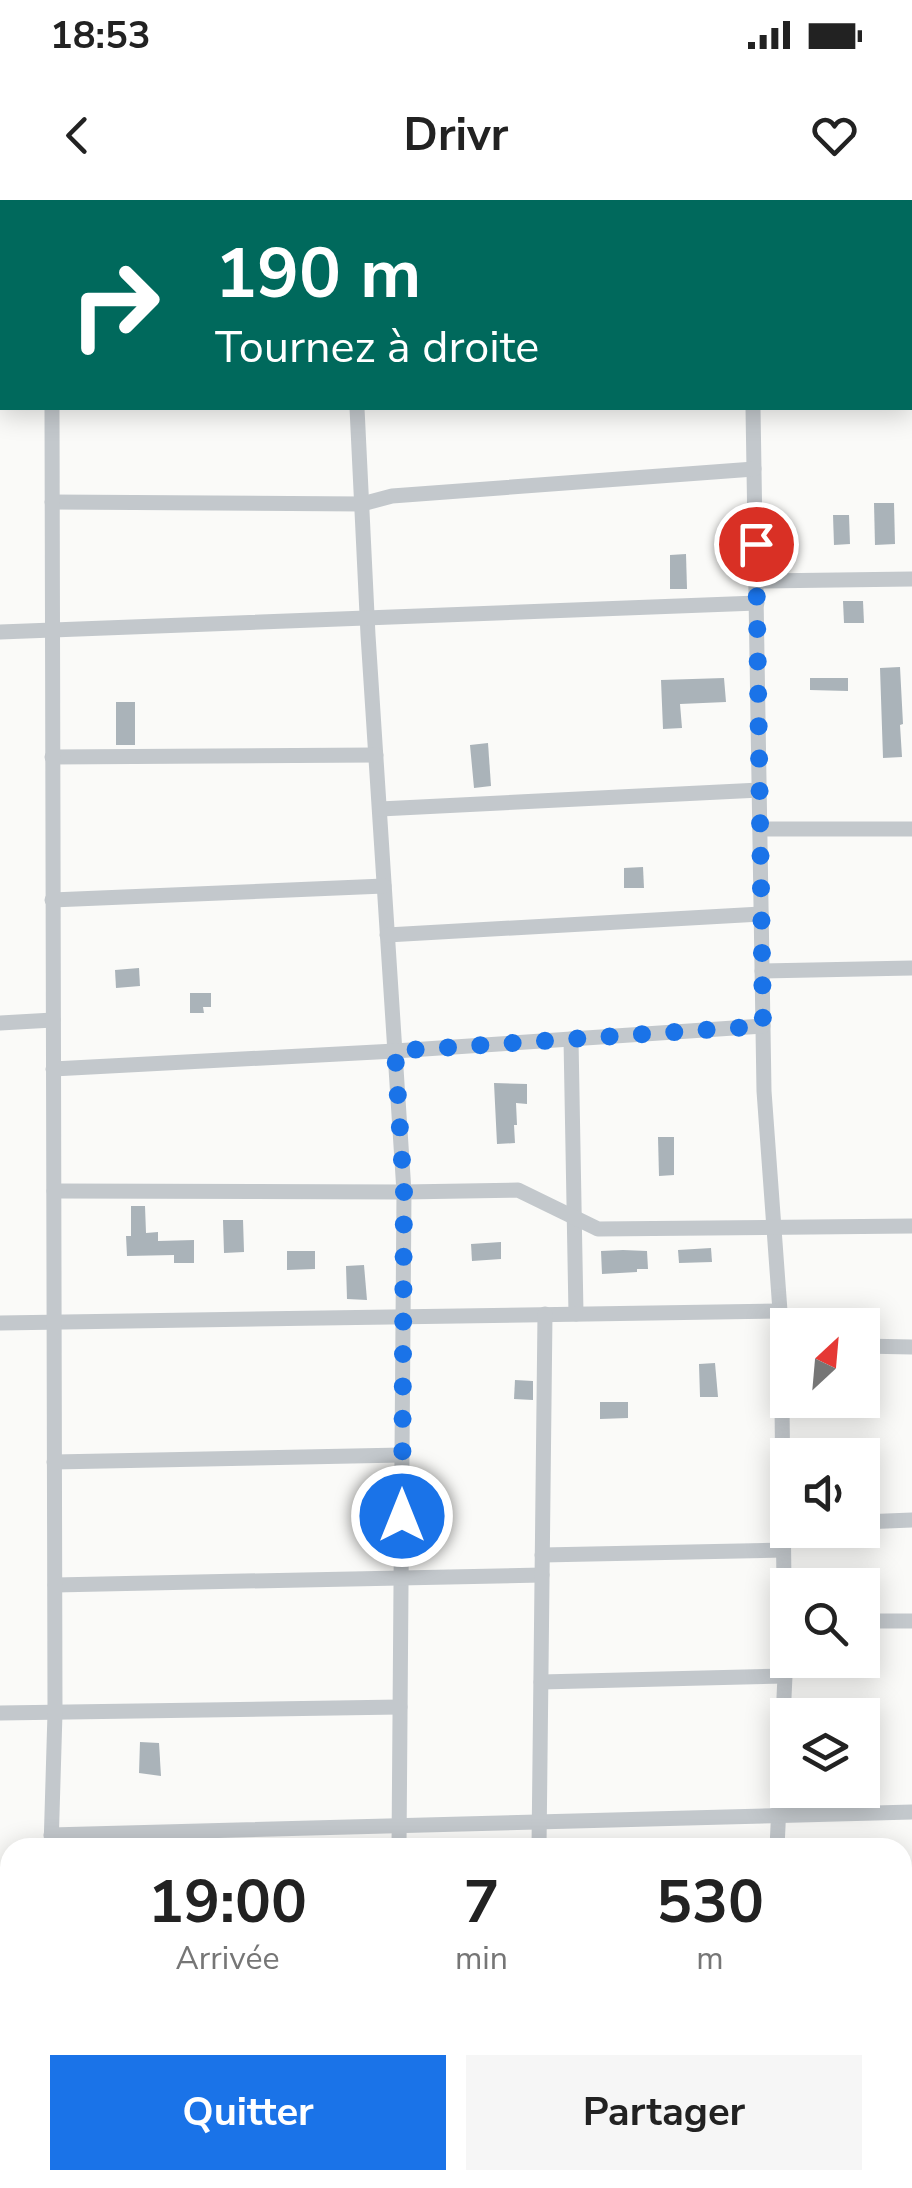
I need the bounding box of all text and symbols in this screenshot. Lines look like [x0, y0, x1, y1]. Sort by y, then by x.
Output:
text: 18:53 [50, 10, 151, 61]
text: Drivr [404, 105, 508, 166]
icon: back [50, 108, 105, 163]
icon: heart [807, 108, 862, 163]
text: 190 m [215, 226, 421, 322]
icon: right [50, 240, 180, 370]
text: Tournez à droite [215, 317, 539, 378]
pin [714, 502, 799, 587]
icon: arrive [729, 517, 784, 572]
north arrow [770, 1308, 880, 1418]
map controls [770, 1308, 880, 1808]
button: sound [770, 1438, 880, 1548]
position arrow [350, 1464, 454, 1568]
button: search [770, 1568, 880, 1678]
button: layers [770, 1698, 880, 1808]
text: 19:00 [148, 1861, 307, 1943]
text: 7 [463, 1861, 499, 1943]
text: 530 [656, 1861, 764, 1943]
text: Arrivée [175, 1937, 279, 1980]
text: min [455, 1937, 508, 1980]
text: m [696, 1937, 724, 1980]
button: Quitter [50, 2055, 446, 2170]
button: Partager [466, 2055, 862, 2170]

